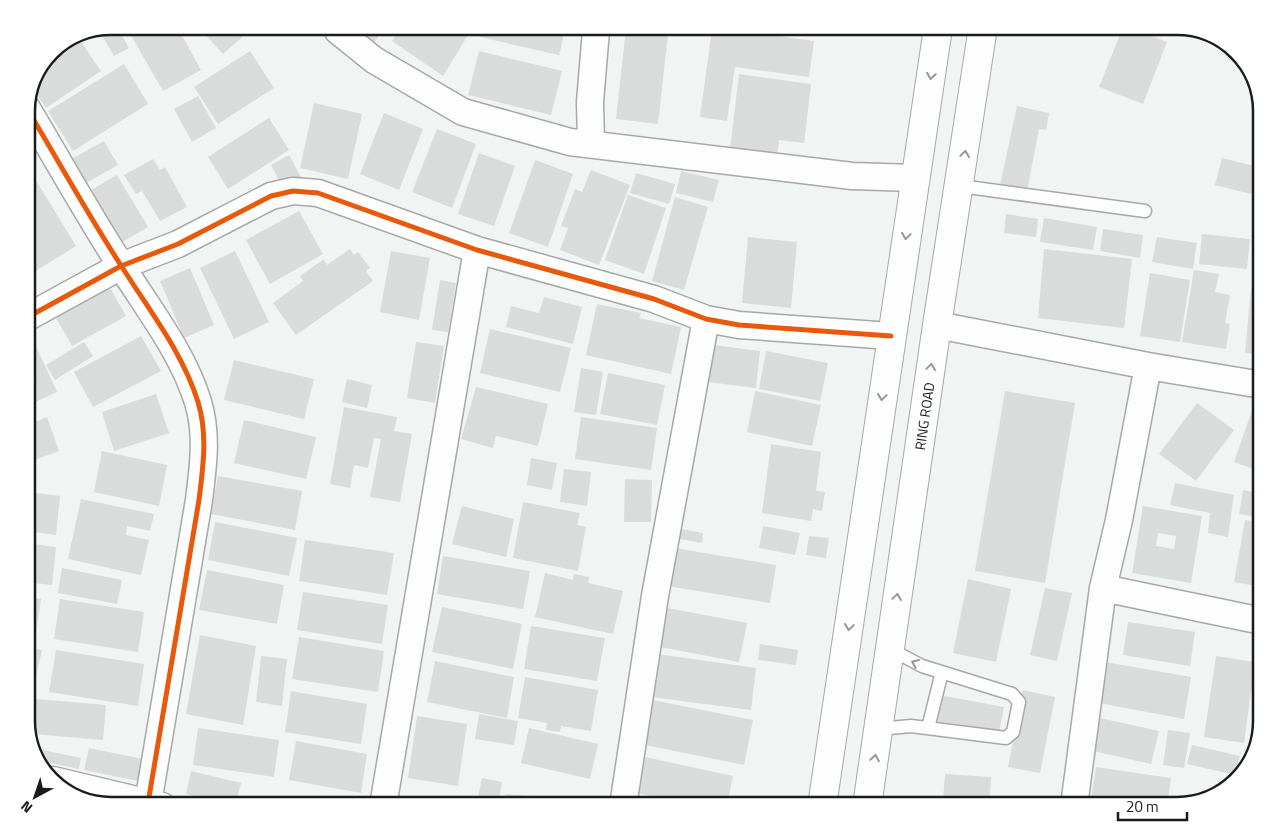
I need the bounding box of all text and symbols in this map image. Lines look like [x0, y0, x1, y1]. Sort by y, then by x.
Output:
one-way arrow [926, 71, 936, 80]
one-way arrow [959, 150, 969, 159]
one-way arrow [901, 233, 912, 241]
one-way arrow [925, 362, 936, 370]
street label: RING ROAD [908, 381, 939, 451]
one-way arrow [878, 393, 888, 402]
one-way arrow [891, 592, 902, 600]
one-way arrow [844, 623, 854, 632]
one-way arrow [911, 658, 920, 669]
one-way arrow [869, 753, 879, 762]
north arrow [10, 772, 60, 822]
scale bar [1118, 790, 1187, 822]
text: 20 m [1126, 795, 1159, 818]
text: N [16, 796, 37, 819]

